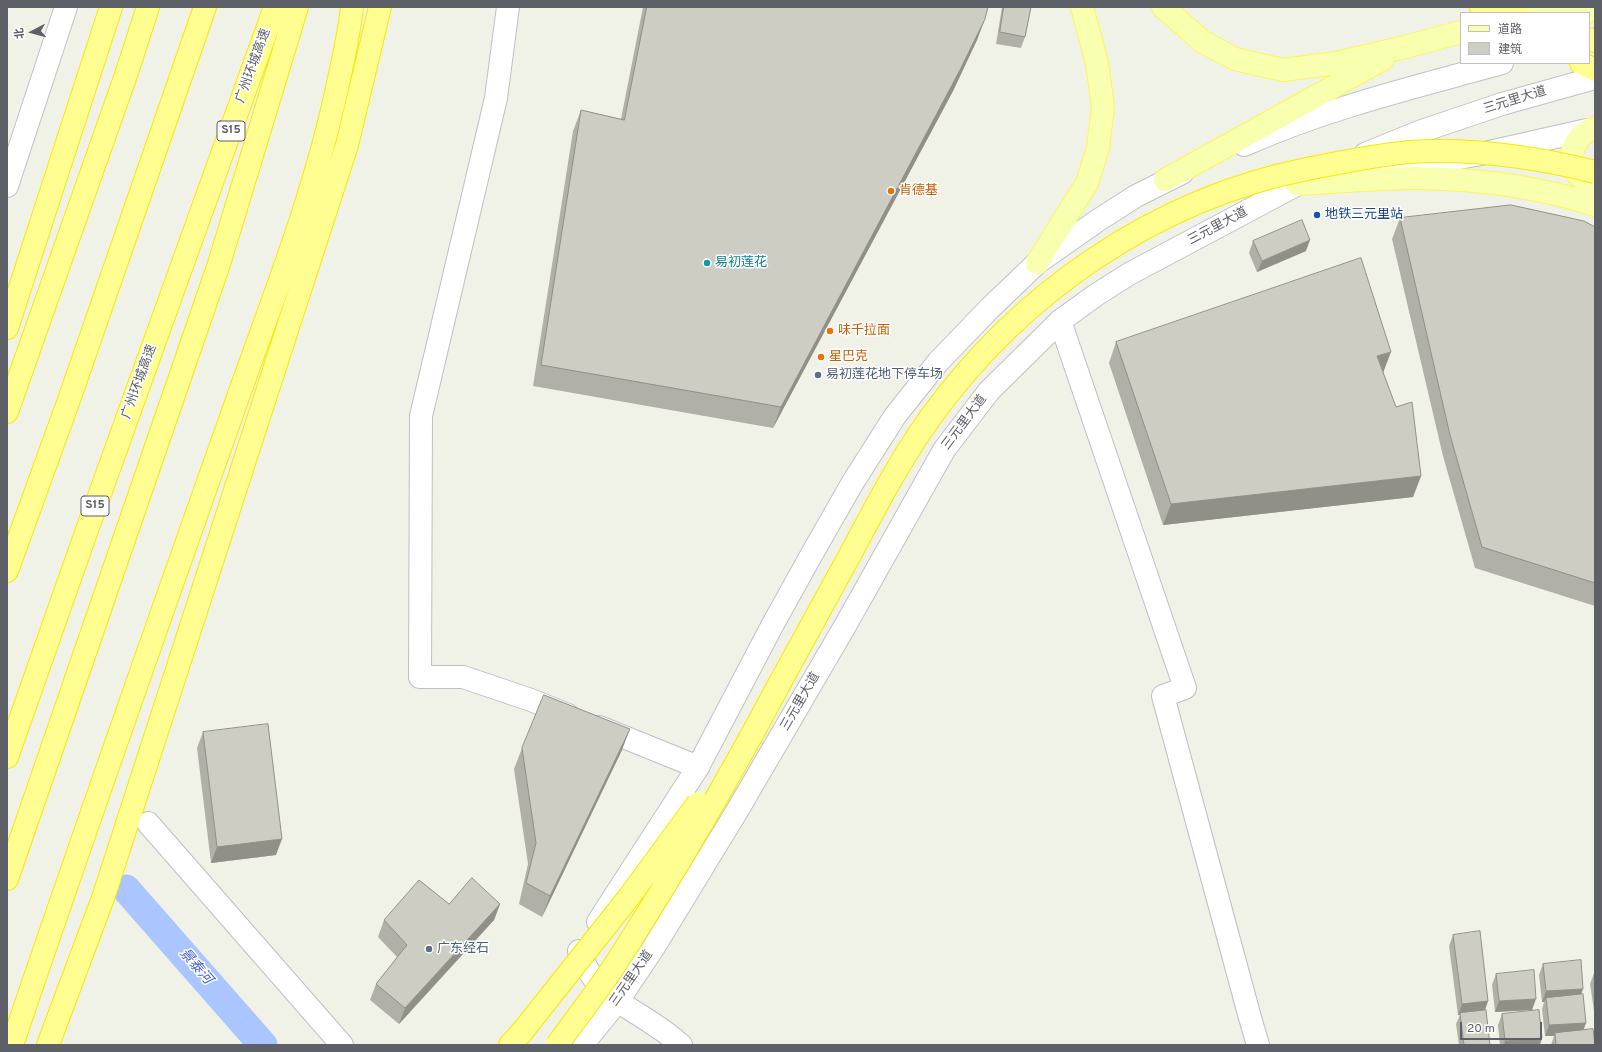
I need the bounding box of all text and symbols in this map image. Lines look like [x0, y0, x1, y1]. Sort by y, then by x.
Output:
north arrow [12, 12, 52, 52]
legend [1460, 12, 1590, 64]
text: 道路 [1498, 22, 1522, 38]
text: 北 [13, 27, 28, 39]
street label: 广州环城高速 [233, 27, 275, 105]
text: 建筑 [1498, 42, 1522, 58]
street label: 三元里大道 [1482, 84, 1548, 118]
road number: S15 [217, 121, 245, 141]
place label: 肯德基 [899, 183, 938, 199]
marker: 肯德基 [886, 186, 896, 196]
street label: 三元里大道 [1186, 205, 1250, 249]
place label: 地铁三元里站 [1325, 207, 1403, 223]
marker: 地铁三元里站 [1312, 210, 1322, 220]
place label: 易初莲花 [715, 255, 767, 271]
marker: 易初莲花 [702, 258, 712, 268]
place label: 味千拉面 [838, 323, 890, 339]
marker: 味千拉面 [825, 326, 835, 336]
street label: 广州环城高速 [119, 343, 161, 421]
place label: 星巴克 [829, 349, 868, 365]
marker: 星巴克 [816, 352, 826, 362]
place label: 易初莲花地下停车场 [826, 367, 943, 383]
marker: 易初莲花地下停车场 [813, 370, 823, 380]
street label: 三元里大道 [939, 392, 991, 454]
road number: S15 [81, 496, 109, 516]
street label: 三元里大道 [778, 670, 824, 734]
place label: 广东经石 [437, 941, 489, 957]
marker: 广东经石 [424, 944, 434, 954]
water label: 景泰河 [175, 946, 215, 988]
street label: 三元里大道 [607, 948, 657, 1010]
scale bar [1462, 1014, 1544, 1040]
text: 20 m [1467, 1021, 1495, 1037]

